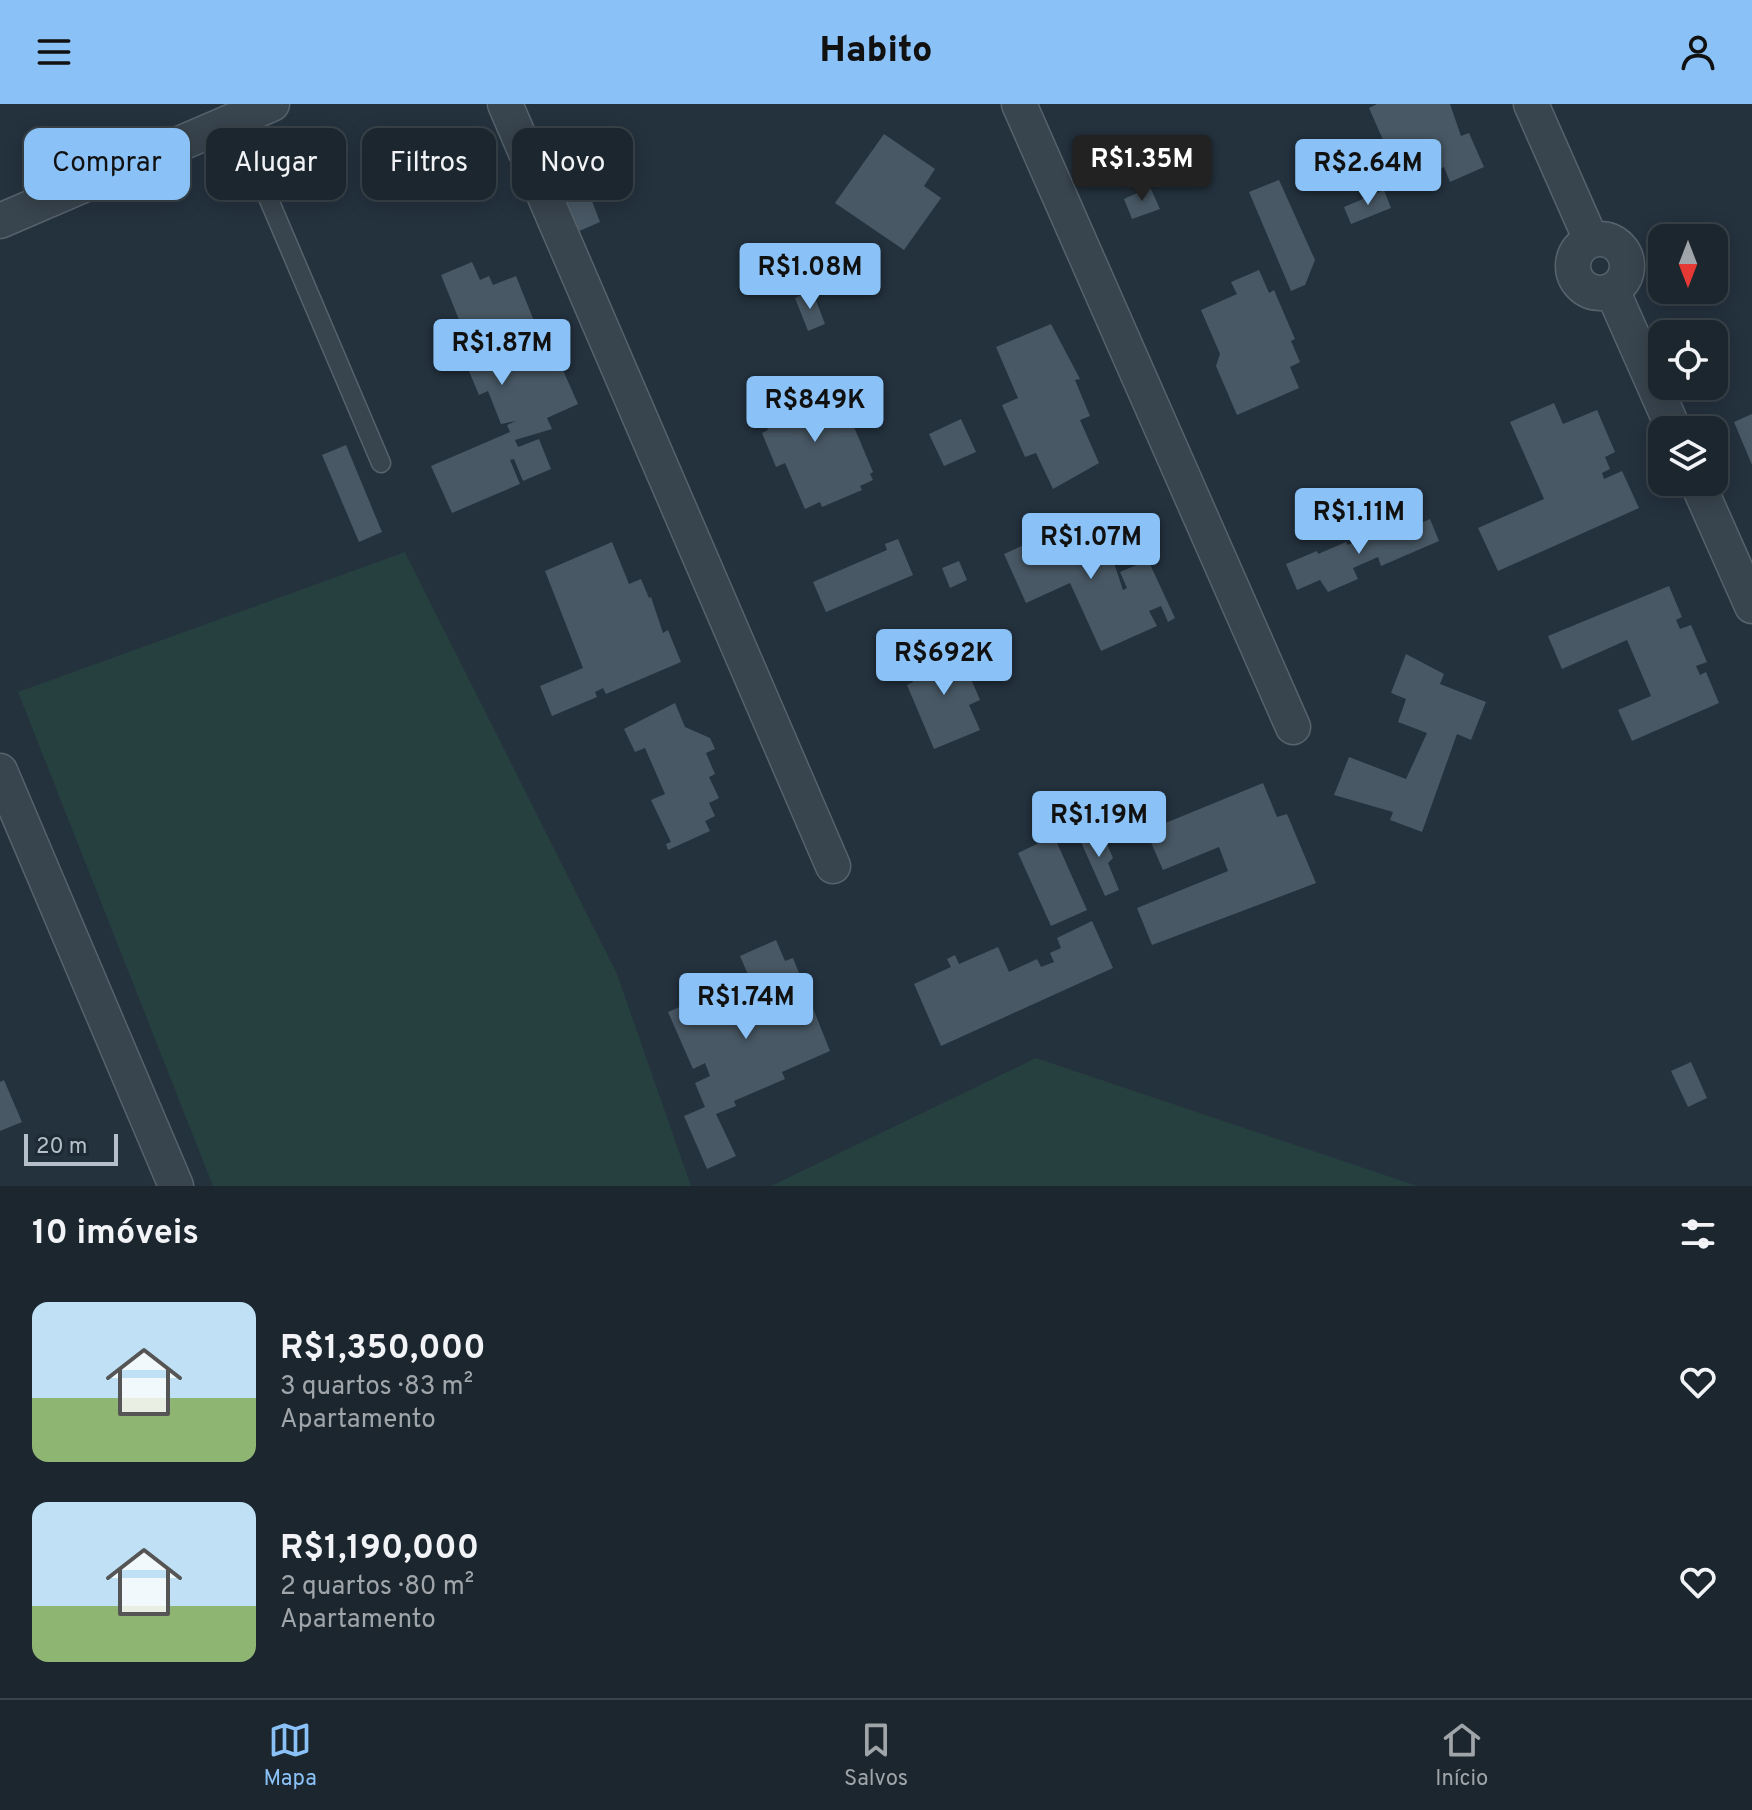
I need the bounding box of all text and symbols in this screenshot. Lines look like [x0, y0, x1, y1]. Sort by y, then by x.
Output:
text: Habito [819, 29, 933, 75]
icon: menu [32, 30, 76, 74]
icon: person [1676, 30, 1720, 74]
chip: Comprar [24, 128, 190, 200]
chip: Alugar [206, 128, 346, 200]
chip: Filtros [362, 128, 496, 200]
chip: Novo [512, 128, 633, 200]
pin: R$1.35M [1068, 135, 1216, 203]
pin: R$2.64M [1294, 139, 1442, 207]
text: R$1.35M [1091, 144, 1193, 177]
text: R$2.64M [1313, 148, 1423, 181]
north arrow [1648, 224, 1728, 304]
map controls [1648, 224, 1728, 496]
pin: R$1.08M [736, 243, 884, 311]
text: R$1.08M [758, 252, 862, 285]
pin: R$1.87M [428, 319, 576, 387]
button: locate [1648, 320, 1728, 400]
text: R$1.87M [451, 328, 553, 361]
pin: R$849K [750, 376, 880, 444]
text: R$849K [764, 385, 866, 418]
button: layers [1648, 416, 1728, 496]
pin: R$1.11M [1285, 488, 1433, 556]
text: R$1.11M [1313, 497, 1405, 530]
pin: R$1.07M [1017, 513, 1165, 581]
text: R$1.07M [1040, 522, 1142, 555]
pin: R$692K [879, 629, 1009, 697]
text: R$692K [894, 638, 994, 671]
pin: R$1.19M [1025, 791, 1173, 859]
text: R$1.19M [1050, 800, 1148, 833]
pin: R$1.74M [672, 973, 820, 1041]
text: R$1.74M [697, 982, 795, 1015]
scale bar [24, 1130, 118, 1166]
text: 20 m [36, 1134, 87, 1161]
icon: filters [1676, 1212, 1720, 1256]
text: 10 imóveis [32, 1213, 199, 1256]
text: R$1,350,000 [280, 1328, 486, 1371]
icon: home [96, 1334, 192, 1430]
icon: heart [1676, 1360, 1720, 1404]
text: 3 quartos · 83 m² [280, 1371, 473, 1404]
text: Apartamento [280, 1404, 436, 1437]
text: R$1,190,000 [280, 1528, 479, 1571]
icon: home [96, 1534, 192, 1630]
icon: heart [1676, 1560, 1720, 1604]
text: 2 quartos · 80 m² [280, 1571, 474, 1604]
text: Apartamento [280, 1604, 436, 1637]
tab: Mapa [264, 1718, 317, 1793]
tab: Salvos [844, 1718, 908, 1793]
tab: Início [1435, 1718, 1488, 1793]

